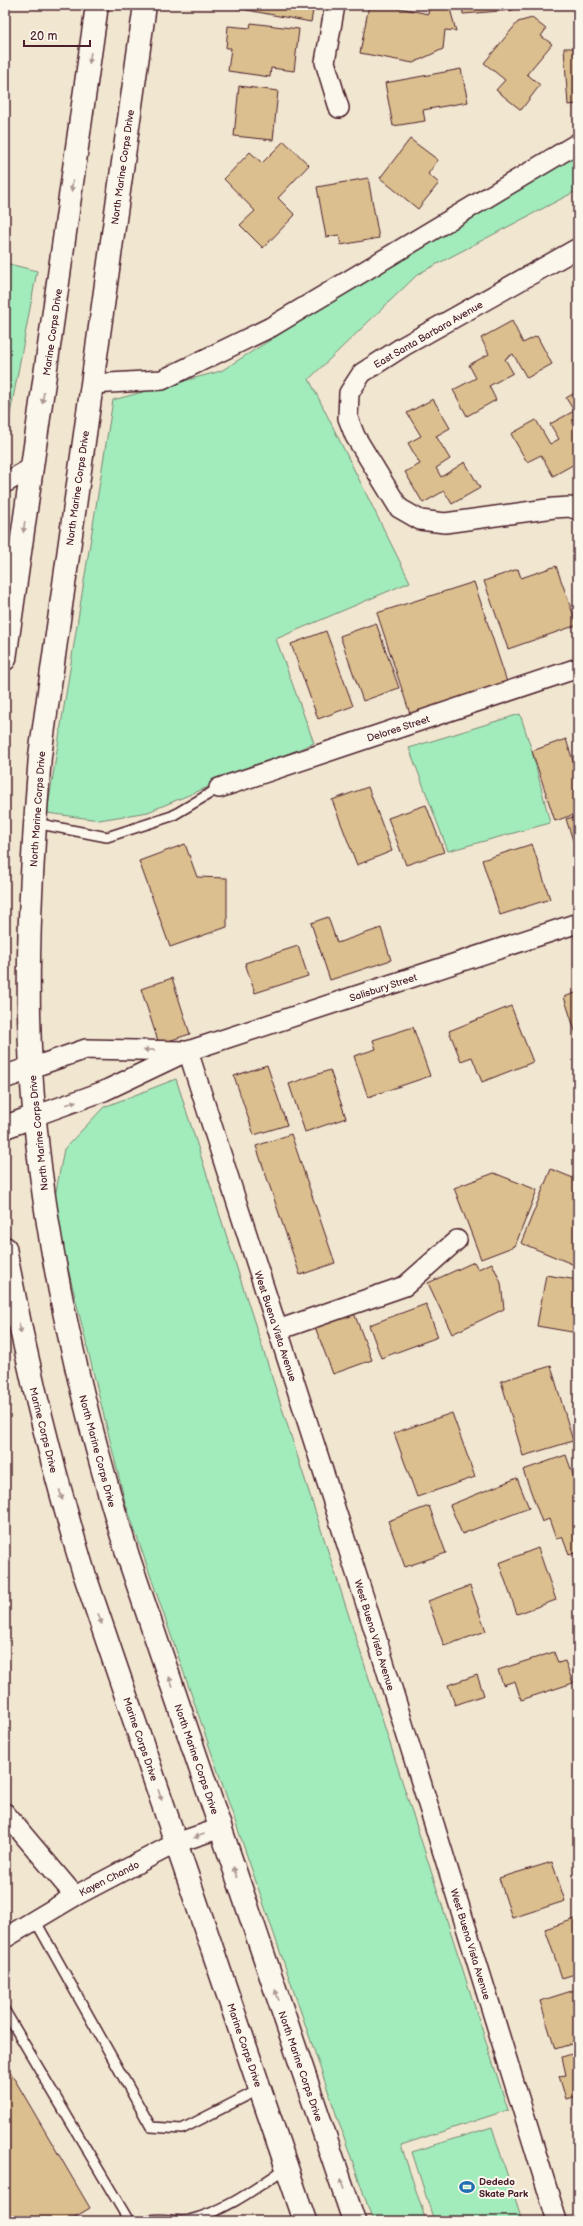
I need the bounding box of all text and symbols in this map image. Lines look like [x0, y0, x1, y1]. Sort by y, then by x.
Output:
scale bar [24, 22, 90, 48]
text: 20 m [30, 29, 57, 44]
one-way arrow [87, 51, 93, 64]
street label: North Marine Corps Drive [109, 109, 137, 225]
one-way arrow [69, 180, 75, 192]
street label: Marine Corps Drive [41, 288, 65, 376]
street label: East Santa Barbara Avenue [372, 299, 485, 371]
one-way arrow [40, 392, 46, 404]
street label: North Marine Corps Drive [64, 430, 92, 546]
one-way arrow [21, 521, 27, 533]
street label: Delores Street [365, 713, 431, 745]
street label: North Marine Corps Drive [28, 751, 48, 867]
street label: Salisbury Street [348, 971, 419, 1005]
one-way arrow [142, 1047, 155, 1053]
street label: North Marine Corps Drive [27, 1074, 51, 1191]
one-way arrow [66, 1100, 78, 1106]
street label: West Buena Vista Avenue [252, 1270, 299, 1383]
one-way arrow [17, 1322, 23, 1334]
street label: Marine Corps Drive [27, 1386, 59, 1474]
street label: North Marine Corps Drive [76, 1394, 118, 1509]
one-way arrow [58, 1489, 64, 1501]
street label: West Buena Vista Avenue [351, 1578, 397, 1692]
one-way arrow [97, 1613, 103, 1625]
one-way arrow [168, 1676, 174, 1688]
street label: Marine Corps Drive [120, 1696, 160, 1783]
street label: North Marine Corps Drive [171, 1702, 221, 1816]
one-way arrow [157, 1789, 163, 1801]
one-way arrow [192, 1833, 204, 1839]
street label: Kayen Chando [78, 1859, 142, 1899]
one-way arrow [232, 1865, 238, 1877]
street label: West Buena Vista Avenue [447, 1887, 493, 2001]
one-way arrow [274, 1988, 280, 2000]
street label: Marine Corps Drive [224, 2002, 264, 2089]
street label: North Marine Corps Drive [275, 2009, 325, 2123]
place label: Dededo Skate Park [479, 2176, 529, 2200]
one-way arrow [338, 2178, 344, 2190]
sports icon: Dededo Skate Park [458, 2178, 476, 2196]

